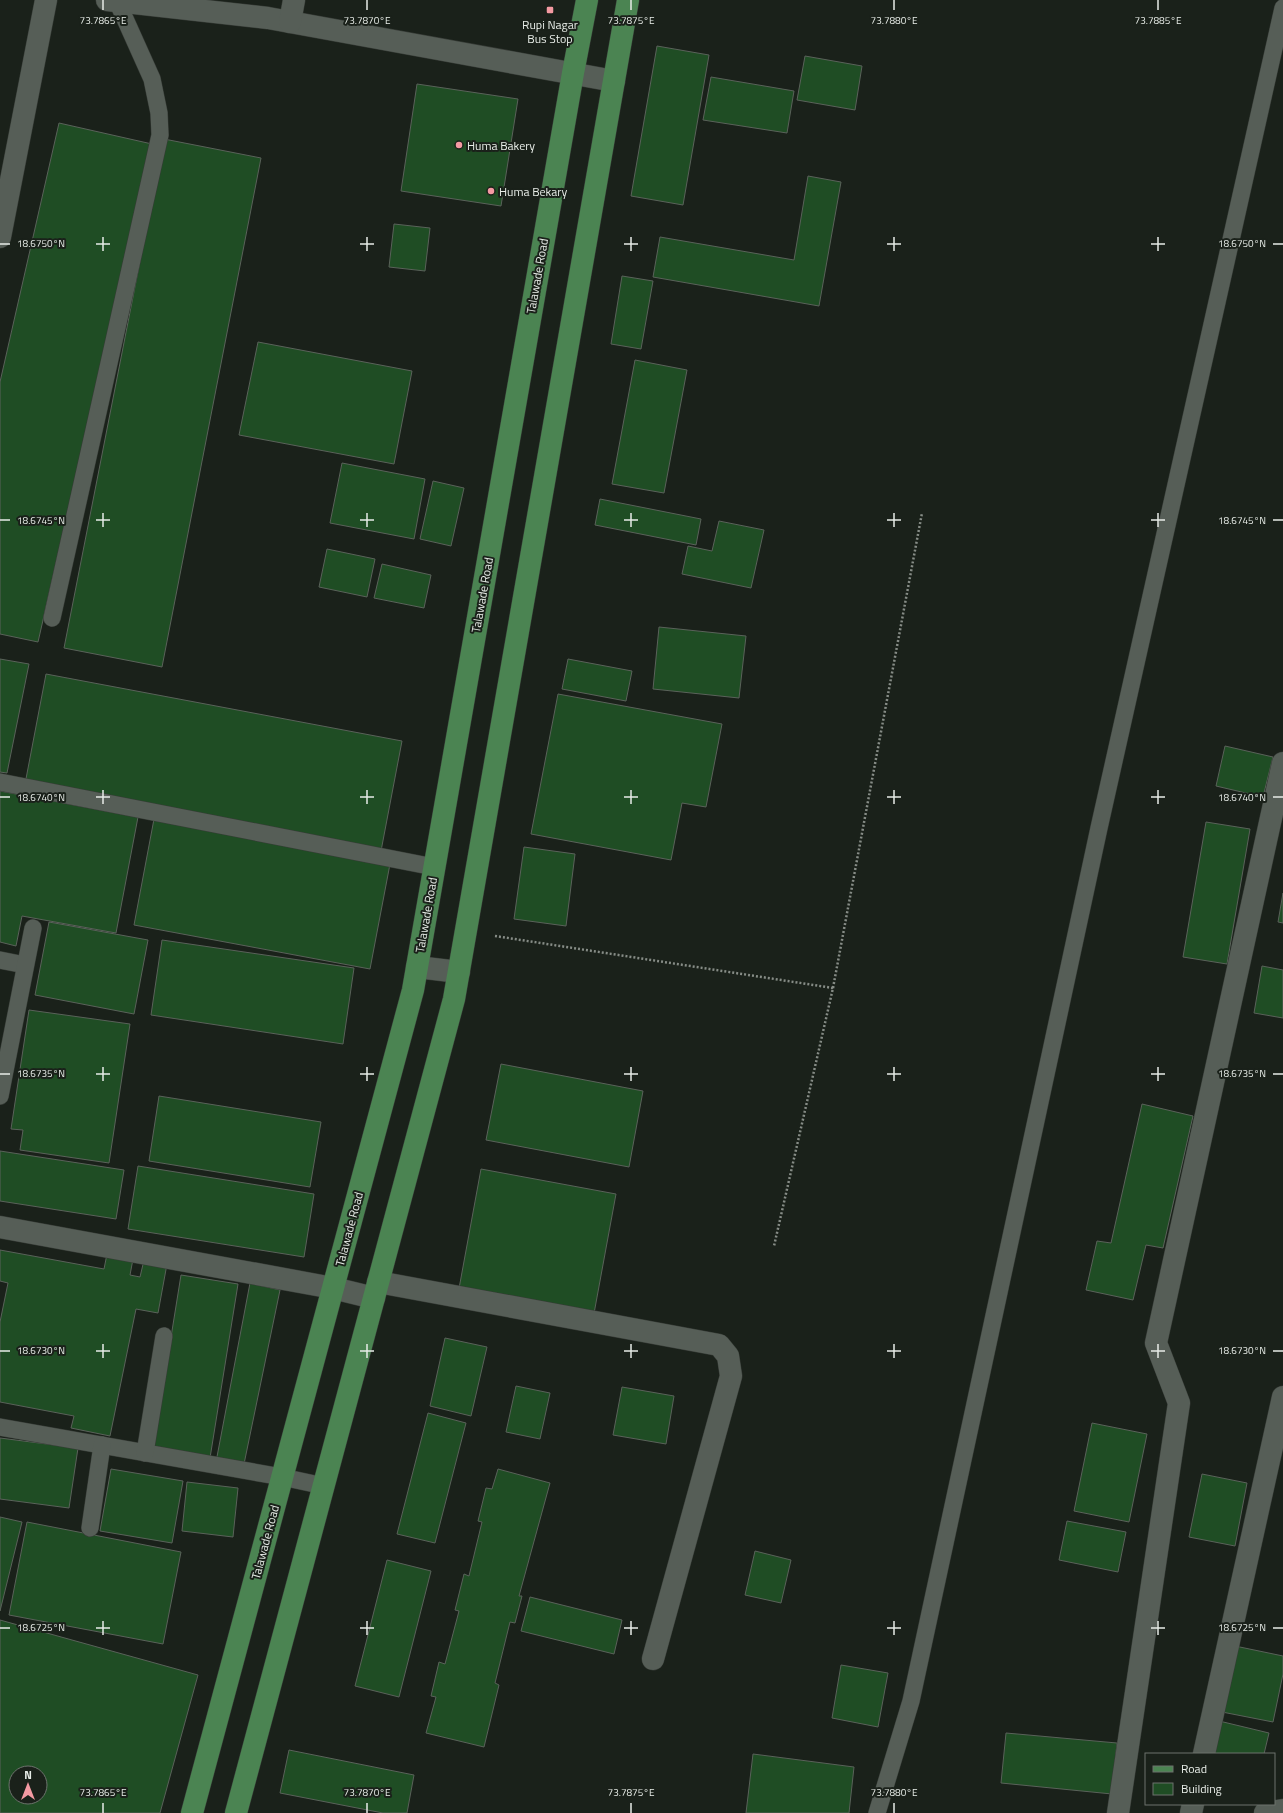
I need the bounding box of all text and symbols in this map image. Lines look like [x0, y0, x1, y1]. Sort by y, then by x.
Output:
marker: Rupi Nagar Bus Stop [545, 5, 555, 15]
text: 73.7865°E [80, 13, 127, 28]
text: 73.7870°E [344, 13, 391, 28]
text: 73.7875°E [608, 13, 655, 28]
text: 73.7880°E [871, 13, 918, 28]
text: 73.7885°E [1135, 13, 1182, 28]
place label: Rupi Nagar Bus Stop [522, 15, 578, 48]
place label: Huma Bakery [467, 136, 535, 155]
marker: Huma Bakery [454, 140, 464, 150]
place label: Huma Bekary [499, 182, 567, 201]
marker: Huma Bekary [486, 186, 496, 196]
text: 18.6750°N [17, 236, 65, 251]
text: 18.6750°N [1218, 236, 1266, 251]
street label: Talawade Road [521, 237, 553, 315]
text: 18.6745°N [17, 513, 65, 528]
text: 18.6745°N [1218, 513, 1266, 528]
street label: Talawade Road [466, 556, 498, 634]
text: 18.6740°N [17, 790, 65, 805]
text: 18.6740°N [1218, 790, 1266, 805]
street label: Talawade Road [410, 876, 442, 954]
text: 18.6735°N [17, 1066, 65, 1081]
text: 18.6735°N [1218, 1066, 1266, 1081]
street label: Talawade Road [330, 1190, 368, 1268]
text: 18.6730°N [17, 1343, 65, 1358]
text: 18.6730°N [1218, 1343, 1266, 1358]
street label: Talawade Road [246, 1503, 284, 1581]
text: 18.6725°N [17, 1620, 65, 1635]
text: 18.6725°N [1218, 1620, 1266, 1635]
legend [1145, 1753, 1275, 1805]
text: Road [1181, 1759, 1207, 1778]
north arrow [8, 1765, 48, 1805]
text: N [24, 1767, 32, 1783]
text: Building [1181, 1779, 1222, 1798]
text: 73.7865°E [80, 1785, 127, 1800]
text: 73.7870°E [344, 1785, 391, 1800]
text: 73.7875°E [608, 1785, 655, 1800]
text: 73.7880°E [871, 1785, 918, 1800]

